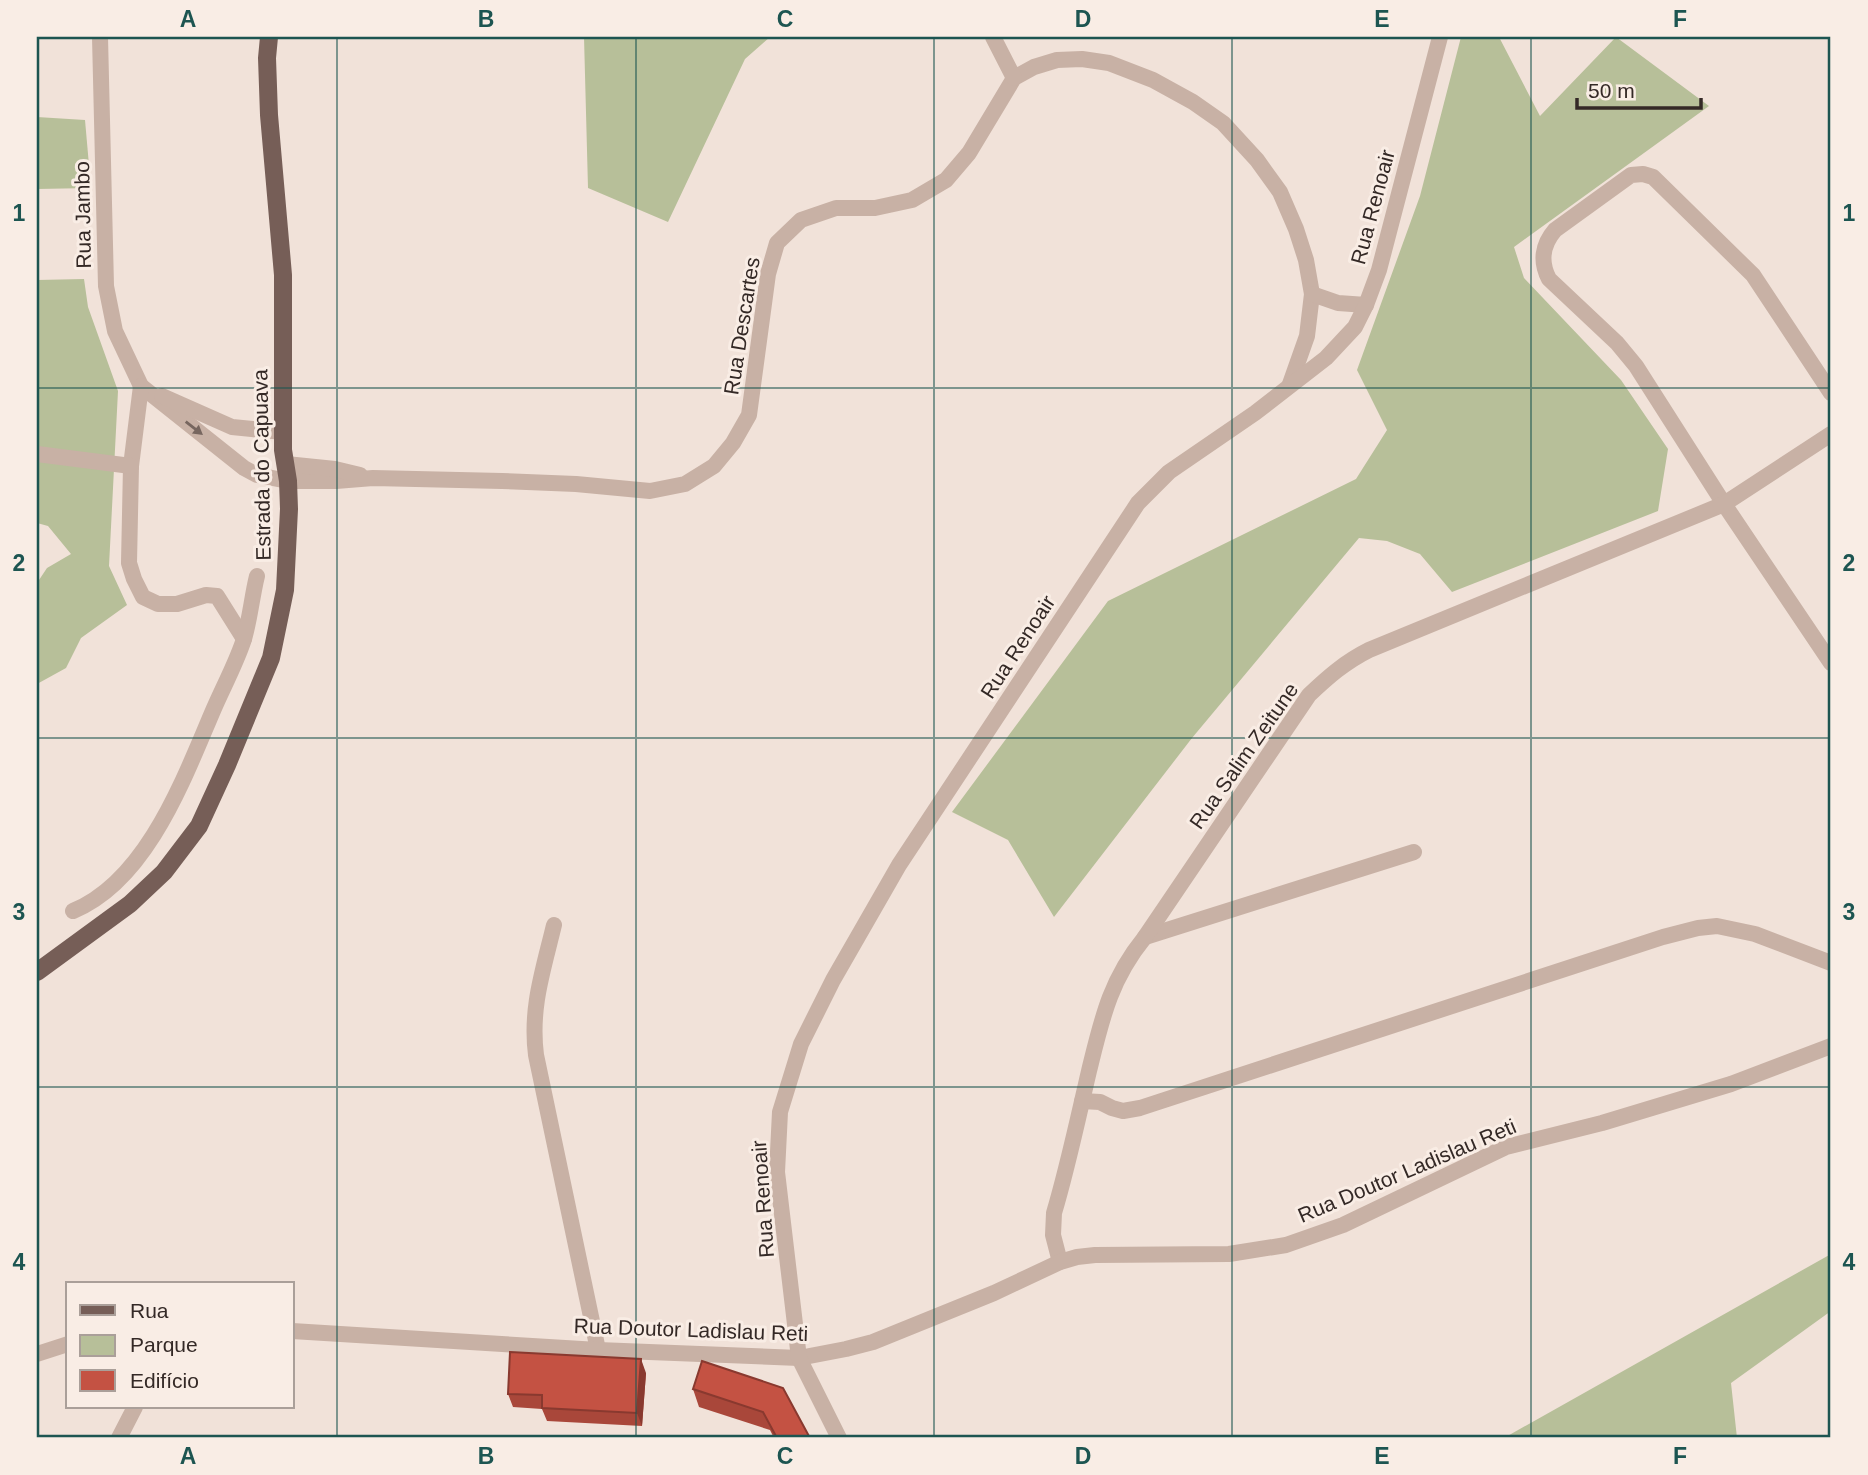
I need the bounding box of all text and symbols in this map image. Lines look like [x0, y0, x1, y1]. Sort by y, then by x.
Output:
text: A [180, 6, 196, 32]
text: B [478, 6, 494, 32]
text: C [777, 6, 793, 32]
text: D [1075, 6, 1091, 32]
text: E [1374, 6, 1390, 32]
text: F [1673, 6, 1687, 32]
scale bar [1577, 66, 1702, 110]
text: 50 m [1588, 79, 1635, 102]
street label: Rua Renoair [1346, 147, 1399, 267]
street label: Rua Jambo [70, 161, 95, 269]
text: 1 [13, 200, 26, 226]
text: 1 [1843, 200, 1856, 226]
street label: Rua Descartes [719, 256, 764, 396]
street label: Estrada do Capuava [248, 369, 275, 561]
one-way arrow [185, 421, 203, 436]
text: 2 [13, 550, 25, 576]
text: 2 [1843, 550, 1855, 576]
street label: Rua Renoair [976, 591, 1059, 702]
street label: Rua Salim Zeitune [1185, 678, 1303, 833]
text: 3 [13, 899, 25, 925]
text: 3 [1843, 899, 1855, 925]
street label: Rua Doutor Ladislau Reti [1294, 1114, 1519, 1227]
street label: Rua Renoair [747, 1139, 778, 1259]
text: 4 [13, 1249, 26, 1275]
text: 4 [1843, 1249, 1856, 1275]
legend [66, 1282, 294, 1408]
text: Rua [130, 1299, 169, 1322]
street label: Rua Doutor Ladislau Reti [573, 1314, 809, 1345]
text: Parque [130, 1333, 198, 1356]
text: Edifício [130, 1369, 199, 1392]
text: A [180, 1443, 196, 1469]
text: B [478, 1443, 494, 1469]
text: C [777, 1443, 793, 1469]
text: D [1075, 1443, 1091, 1469]
text: E [1374, 1443, 1390, 1469]
text: F [1673, 1443, 1687, 1469]

